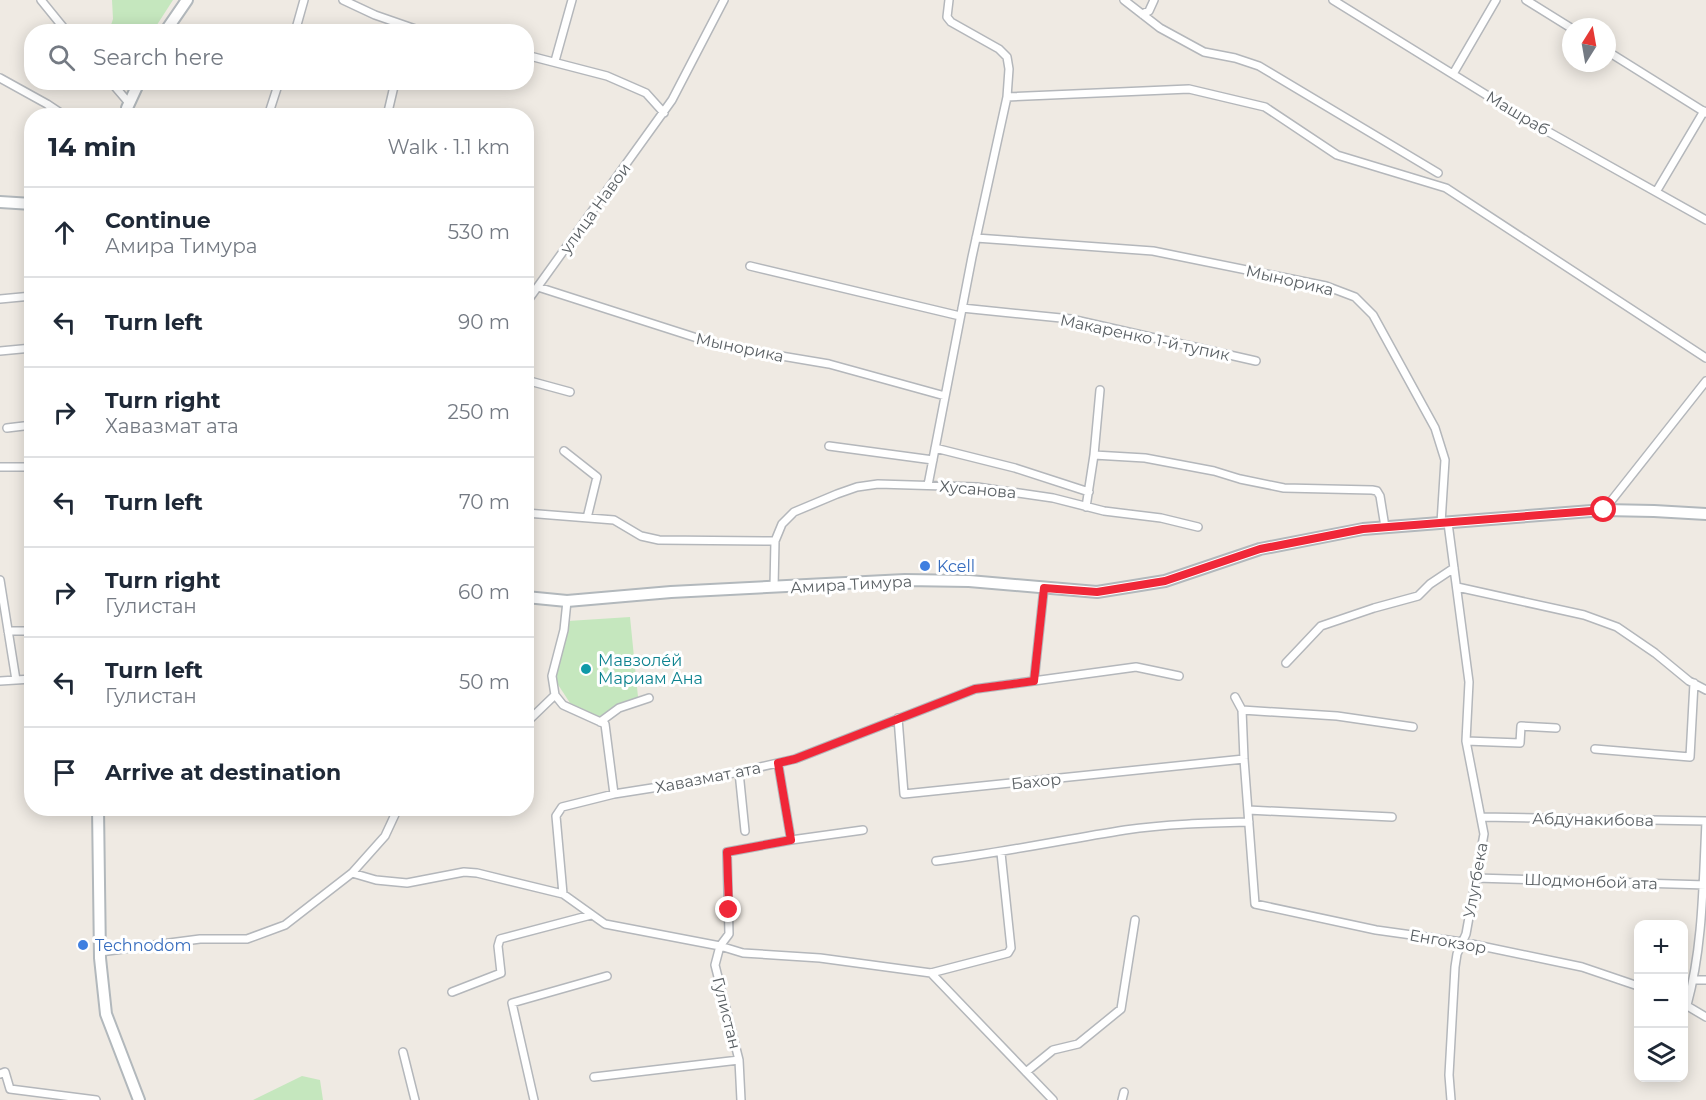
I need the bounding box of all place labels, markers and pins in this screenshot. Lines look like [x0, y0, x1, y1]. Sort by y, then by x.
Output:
place label: Kcell [937, 557, 975, 576]
marker: Kcell [918, 559, 932, 573]
place label: Мавзоле́й Мариам Ана [598, 651, 703, 688]
marker: Мавзоле́й Мариам Ана [579, 662, 593, 676]
place label: Technodom [95, 936, 191, 955]
marker: Technodom [76, 938, 90, 952]

